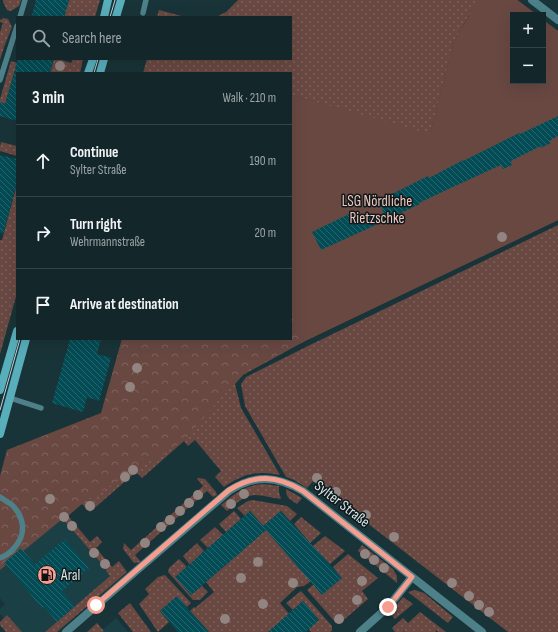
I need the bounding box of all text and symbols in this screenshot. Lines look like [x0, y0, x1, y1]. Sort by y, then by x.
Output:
map controls [510, 12, 546, 84]
button: + [510, 12, 546, 48]
search box [16, 16, 292, 60]
icon: search [30, 27, 52, 49]
text: Search here [62, 29, 122, 48]
button: − [510, 48, 546, 84]
text: 3 min [32, 88, 65, 108]
text: Walk · 210 m [223, 90, 276, 106]
text: Continue [70, 143, 119, 162]
icon: ahead [32, 150, 54, 172]
text: 190 m [249, 153, 276, 169]
text: Sylter Straße [70, 162, 127, 178]
park label: LSG Nördliche Rietzschke [342, 192, 412, 228]
text: Turn right [70, 215, 122, 234]
icon: right [32, 222, 54, 244]
text: 20 m [254, 225, 276, 241]
text: Wehrmannstraße [70, 234, 145, 250]
icon: arrive [32, 294, 54, 316]
text: Arrive at destination [70, 295, 179, 314]
street label: Sylter Straße [310, 476, 374, 532]
fuel station icon: Aral [36, 564, 58, 586]
place label: Aral [60, 566, 80, 585]
route start [87, 596, 105, 614]
route end [379, 598, 397, 616]

